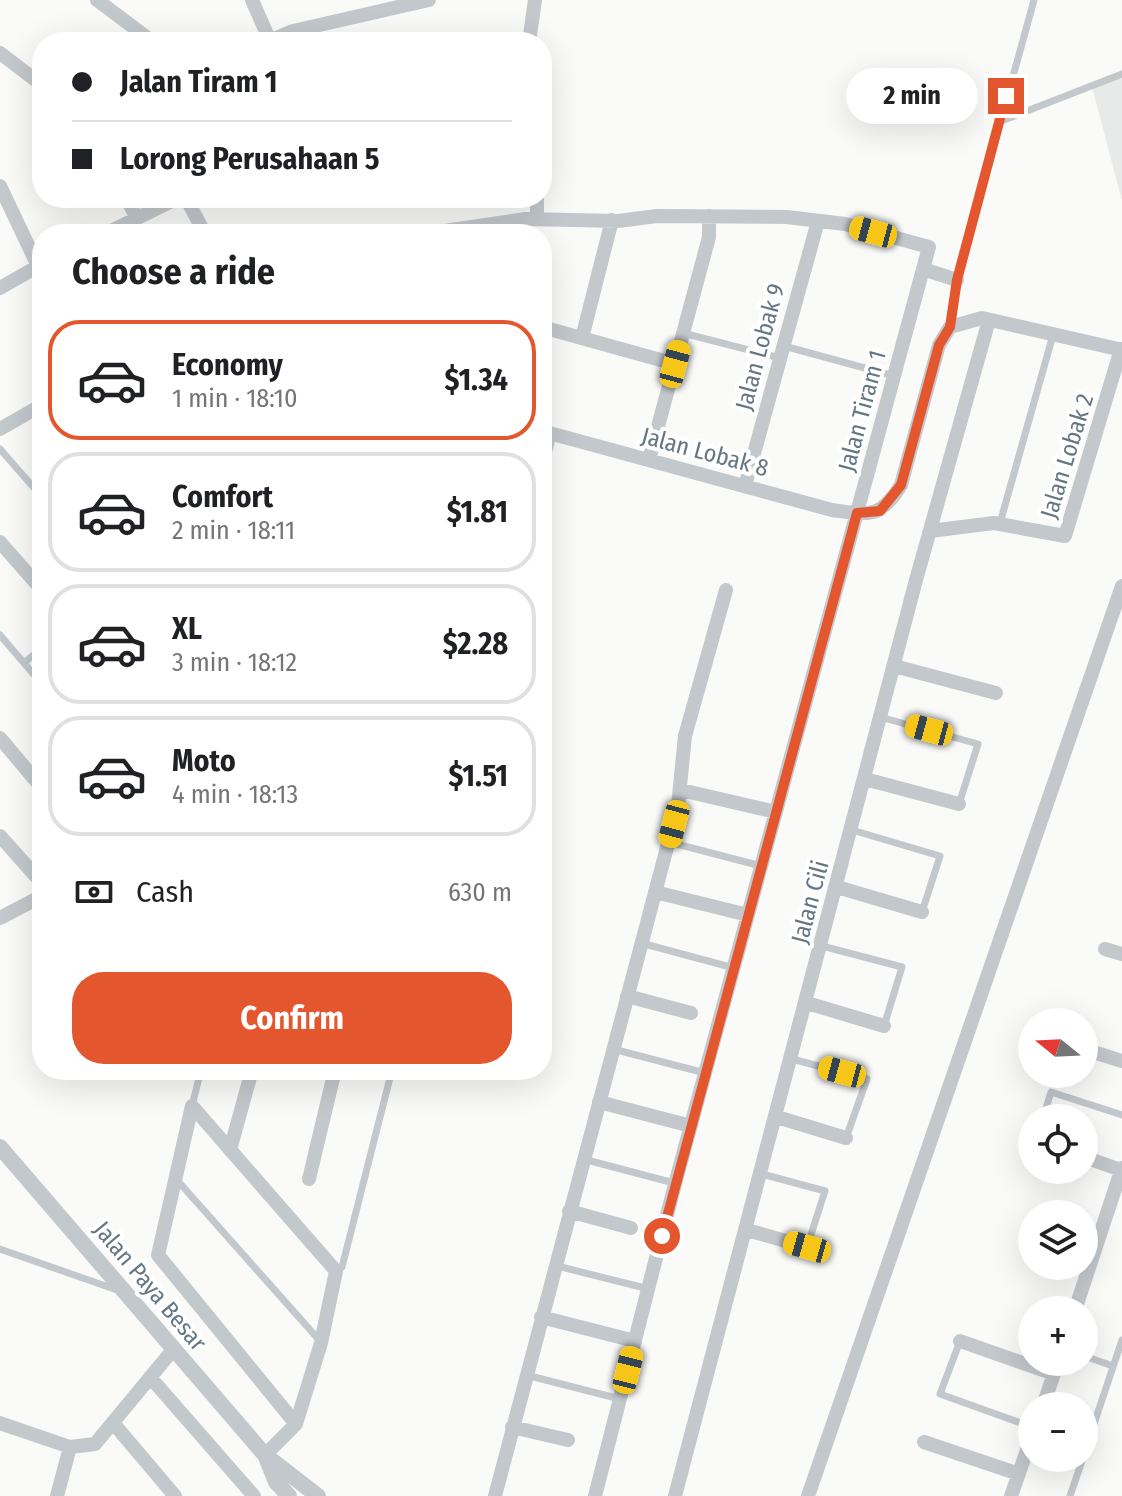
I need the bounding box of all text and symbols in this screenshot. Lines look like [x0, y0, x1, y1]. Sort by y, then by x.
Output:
text: Jalan Tiram 1 [120, 64, 278, 100]
callout: 2 min [846, 68, 978, 124]
route end [988, 78, 1024, 114]
text: 2 min [883, 80, 941, 111]
text: Lorong Perusahaan 5 [120, 141, 380, 177]
car [847, 214, 899, 250]
text: Choose a ride [72, 250, 275, 294]
street label: Jalan Lobak 9 [730, 281, 790, 413]
car [657, 338, 693, 390]
icon: car [76, 344, 148, 416]
text: Economy [172, 347, 283, 383]
street label: Jalan Tiram 1 [832, 347, 892, 475]
text: $1.34 [445, 362, 508, 398]
text: 1 min · 18:10 [172, 383, 298, 414]
street label: Jalan Lobak 2 [1035, 390, 1099, 522]
street label: Jalan Lobak 8 [638, 422, 772, 482]
icon: car [76, 476, 148, 548]
text: Comfort [172, 479, 273, 515]
text: $1.81 [447, 494, 508, 530]
text: 2 min · 18:11 [172, 515, 295, 546]
icon: car [76, 608, 148, 680]
text: XL [172, 611, 202, 647]
text: $2.28 [443, 626, 508, 662]
text: 3 min · 18:12 [172, 647, 297, 678]
car [903, 712, 955, 748]
icon: car [76, 740, 148, 812]
text: Moto [172, 743, 236, 779]
text: $1.51 [448, 758, 508, 794]
text: 4 min · 18:13 [172, 779, 298, 810]
car [656, 798, 692, 850]
street label: Jalan Cili [785, 857, 835, 947]
icon: cash [72, 870, 116, 914]
text: Cash [136, 874, 194, 910]
text: 630 m [448, 877, 512, 908]
button: Confirm [72, 972, 512, 1064]
north arrow [1018, 1008, 1098, 1088]
map controls [1018, 1008, 1098, 1472]
car [816, 1054, 868, 1090]
button: locate [1018, 1104, 1098, 1184]
button: layers [1018, 1200, 1098, 1280]
street label: Jalan Paya Besar [88, 1216, 213, 1357]
route start [644, 1218, 680, 1254]
car [781, 1229, 833, 1265]
button: + [1018, 1296, 1098, 1376]
car [611, 1344, 645, 1396]
button: − [1018, 1392, 1098, 1472]

